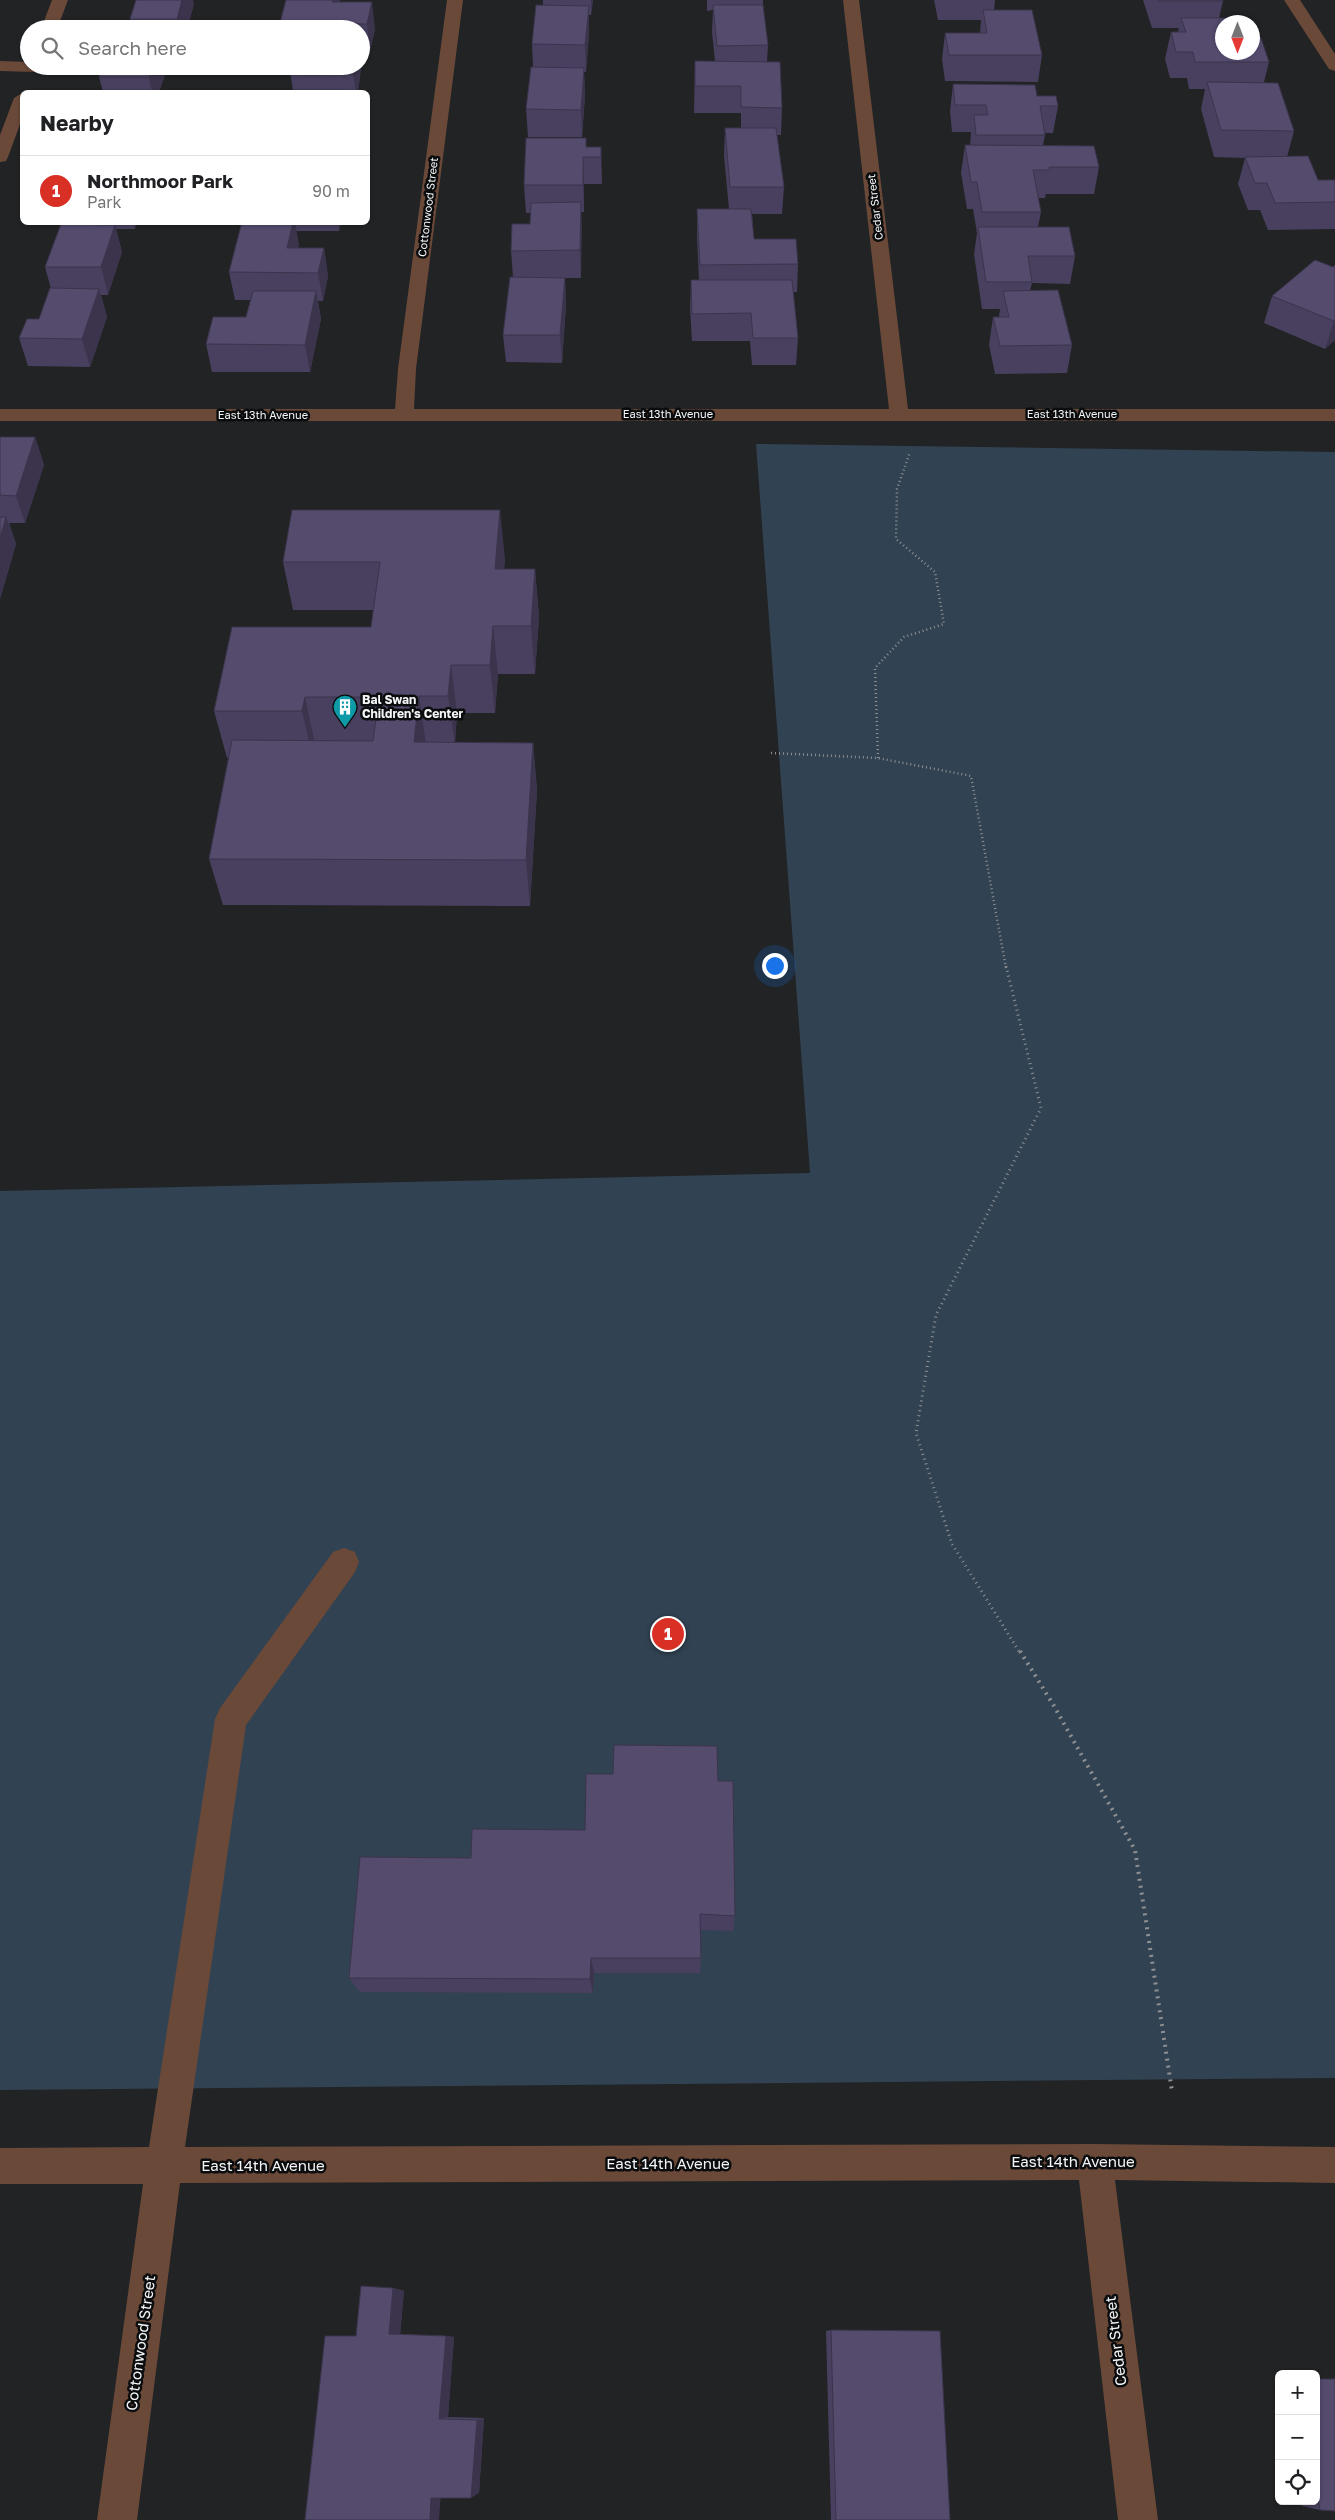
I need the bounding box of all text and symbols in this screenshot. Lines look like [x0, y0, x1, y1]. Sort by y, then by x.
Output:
north arrow [1215, 15, 1260, 60]
search box [20, 20, 370, 75]
icon: search [38, 34, 66, 62]
text: Search here [78, 36, 187, 59]
text: Nearby [40, 110, 114, 136]
street label: Cottonwood Street [415, 156, 440, 257]
text: Northmoor Park [87, 169, 233, 192]
street label: Cedar Street [864, 173, 885, 241]
text: 1 [52, 181, 60, 201]
text: 90 m [312, 181, 350, 201]
text: Park [87, 192, 122, 212]
street label: East 13th Avenue [623, 407, 713, 420]
street label: East 13th Avenue [1027, 407, 1117, 420]
street label: East 13th Avenue [218, 408, 308, 421]
place label: Bal Swan Children's Center [362, 692, 463, 721]
building icon: Bal Swan Children's Center [332, 694, 358, 728]
your location [762, 953, 788, 979]
pin: 1 [652, 1615, 684, 1653]
street label: East 14th Avenue [1011, 2152, 1135, 2170]
street label: East 14th Avenue [606, 2154, 730, 2172]
street label: East 14th Avenue [201, 2156, 325, 2174]
street label: Cottonwood Street [122, 2274, 158, 2412]
street label: Cedar Street [1101, 2295, 1129, 2387]
map controls [1275, 2370, 1320, 2505]
button: + [1275, 2370, 1320, 2415]
button: − [1275, 2415, 1320, 2460]
button: locate [1275, 2460, 1320, 2505]

